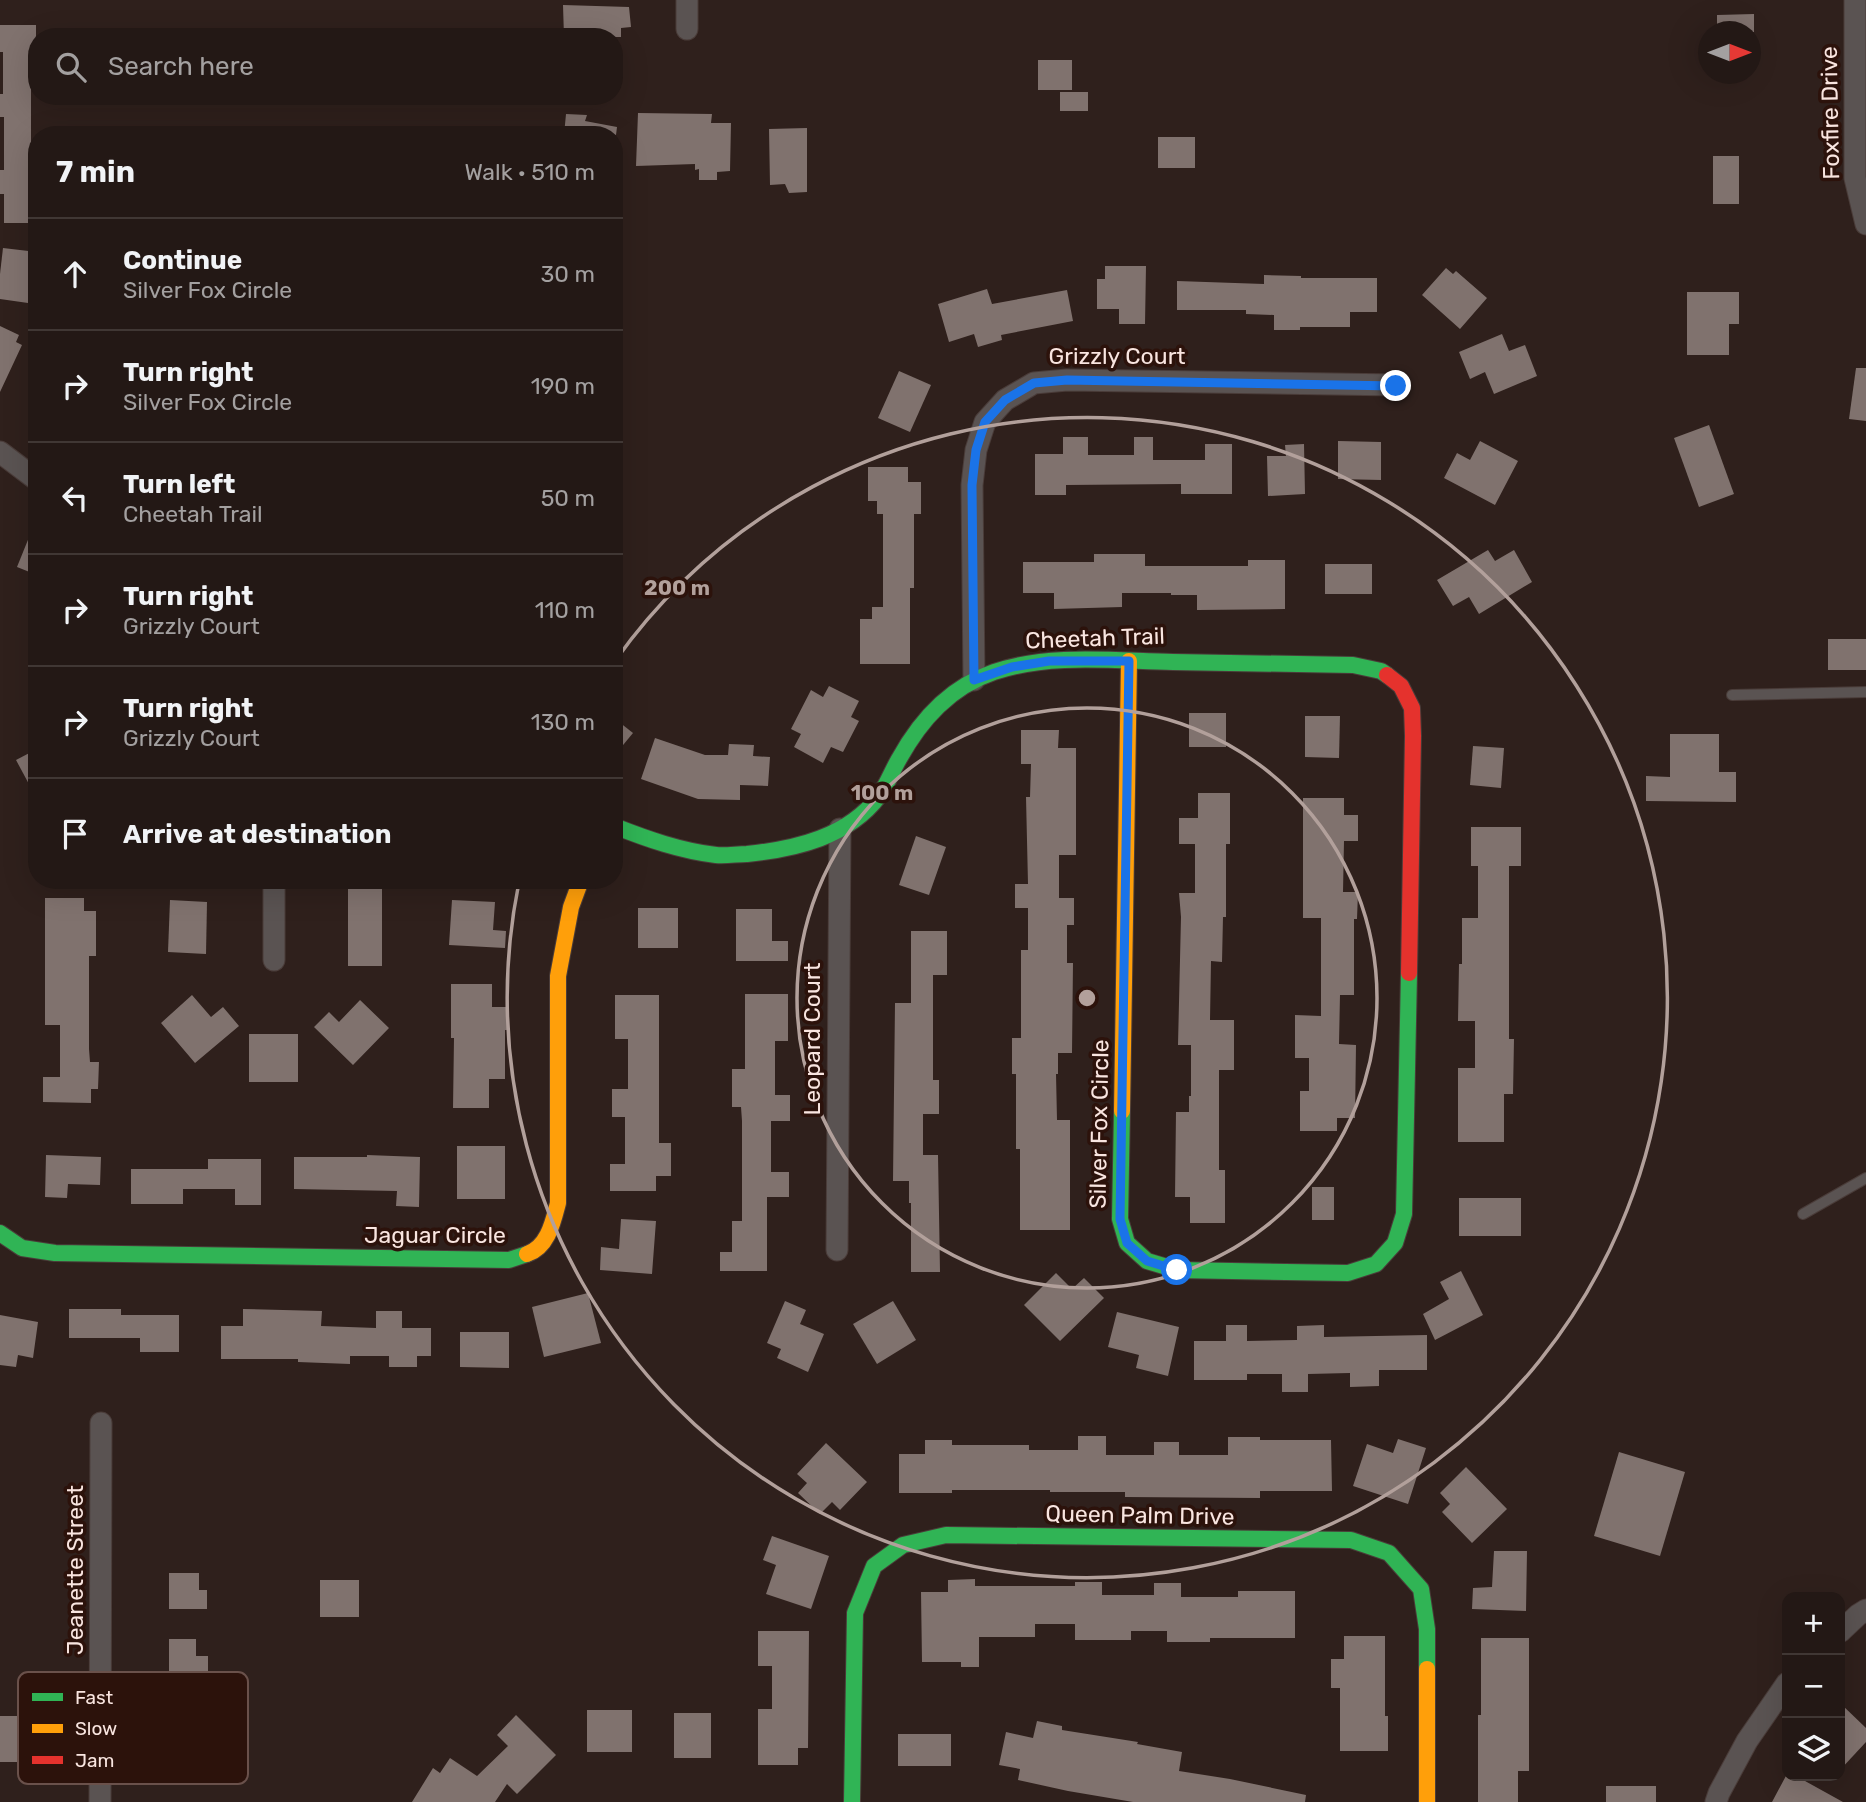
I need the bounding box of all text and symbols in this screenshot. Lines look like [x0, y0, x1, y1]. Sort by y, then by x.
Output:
north arrow [1698, 21, 1761, 84]
search box [28, 28, 623, 105]
street label: Foxfire Drive [1815, 46, 1845, 180]
icon: search [52, 48, 90, 86]
text: Search here [108, 51, 254, 82]
text: 7 min [56, 154, 135, 190]
text: Walk · 510 m [464, 158, 595, 186]
text: Continue [123, 245, 242, 276]
icon: ahead [56, 255, 94, 293]
text: 30 m [540, 260, 595, 288]
text: Silver Fox Circle [123, 276, 292, 304]
street label: Grizzly Court [1049, 342, 1185, 370]
text: Turn right [123, 357, 253, 388]
icon: right [56, 367, 94, 405]
route end [1380, 370, 1411, 401]
text: 190 m [531, 372, 595, 400]
text: Silver Fox Circle [123, 388, 292, 416]
text: Turn left [123, 469, 235, 500]
icon: left [56, 479, 94, 517]
text: 50 m [541, 484, 595, 512]
text: Cheetah Trail [123, 500, 263, 528]
text: 200 m [644, 575, 710, 600]
text: Turn right [123, 581, 253, 612]
icon: right [56, 591, 94, 629]
text: 110 m [535, 596, 595, 624]
text: Grizzly Court [123, 612, 260, 640]
street label: Cheetah Trail [1025, 622, 1165, 654]
text: Turn right [123, 693, 253, 724]
icon: right [56, 703, 94, 741]
text: 130 m [531, 708, 595, 736]
text: Grizzly Court [123, 724, 260, 752]
text: 100 m [851, 780, 913, 805]
icon: arrive [56, 815, 94, 853]
text: Arrive at destination [123, 819, 391, 850]
street label: Leopard Court [798, 962, 826, 1116]
centre of rings [1075, 986, 1099, 1010]
street label: Silver Fox Circle [1084, 1039, 1114, 1209]
street label: Jaguar Circle [364, 1221, 506, 1249]
route start [1161, 1254, 1192, 1285]
street label: Jeanette Street [61, 1485, 89, 1655]
street label: Queen Palm Drive [1045, 1499, 1235, 1531]
map controls [1782, 1592, 1845, 1781]
button: + [1782, 1592, 1845, 1655]
button: − [1782, 1655, 1845, 1718]
legend [18, 1672, 248, 1784]
text: Fast [75, 1686, 114, 1709]
text: Slow [75, 1717, 117, 1740]
button: layers [1782, 1718, 1845, 1781]
text: Jam [75, 1749, 114, 1772]

